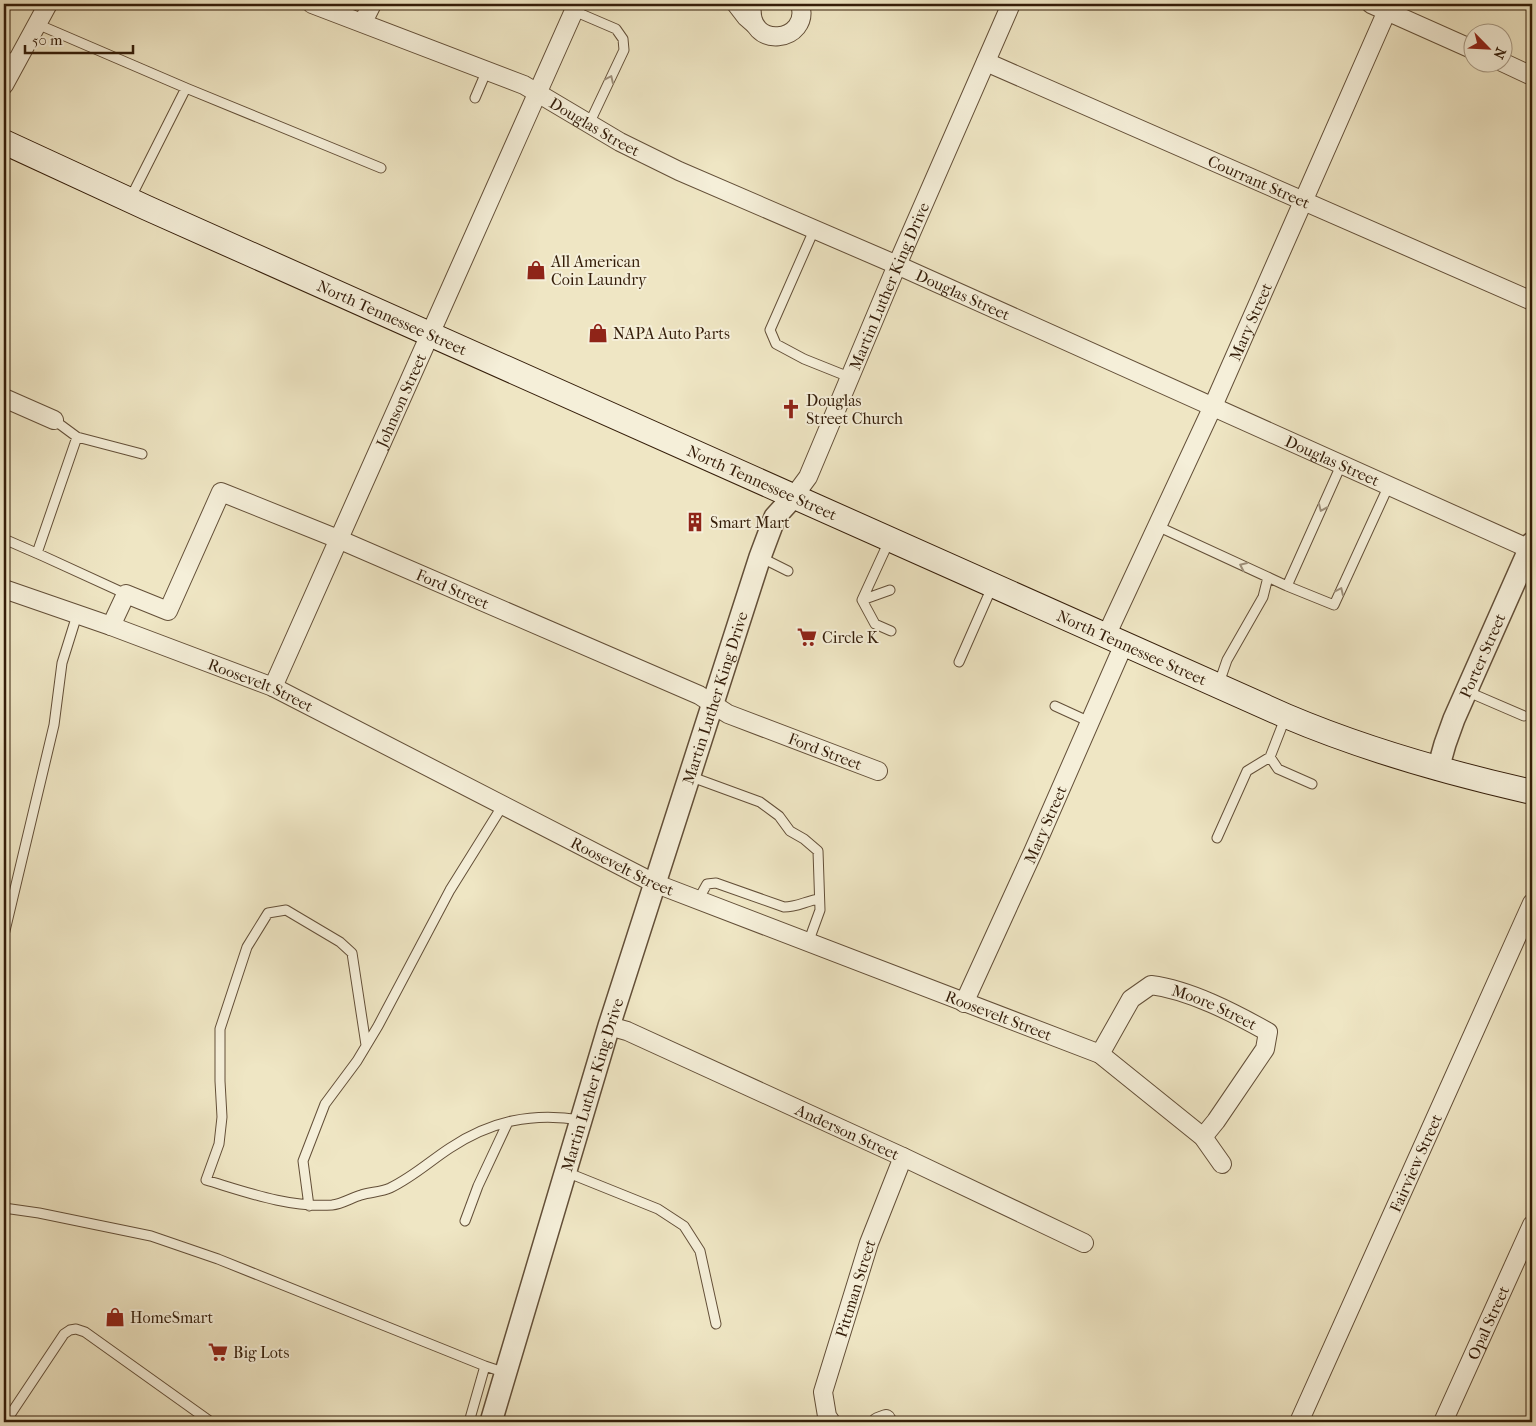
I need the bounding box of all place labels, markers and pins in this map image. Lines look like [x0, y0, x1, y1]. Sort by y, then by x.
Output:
place label: All American Coin Laundry [550, 252, 647, 289]
shop icon: All American Coin Laundry [525, 259, 547, 281]
shop icon: NAPA Auto Parts [587, 322, 609, 344]
place label: NAPA Auto Parts [613, 324, 730, 343]
place label: Douglas Street Church [806, 391, 903, 428]
church icon: Douglas Street Church [780, 398, 802, 420]
building icon: Smart Mart [684, 511, 706, 533]
place label: Smart Mart [710, 513, 790, 532]
supermarket icon: Circle K [796, 626, 818, 648]
place label: Circle K [822, 628, 880, 647]
shop icon: HomeSmart [104, 1306, 126, 1328]
place label: HomeSmart [130, 1308, 214, 1327]
supermarket icon: Big Lots [207, 1341, 229, 1363]
place label: Big Lots [233, 1343, 290, 1362]

